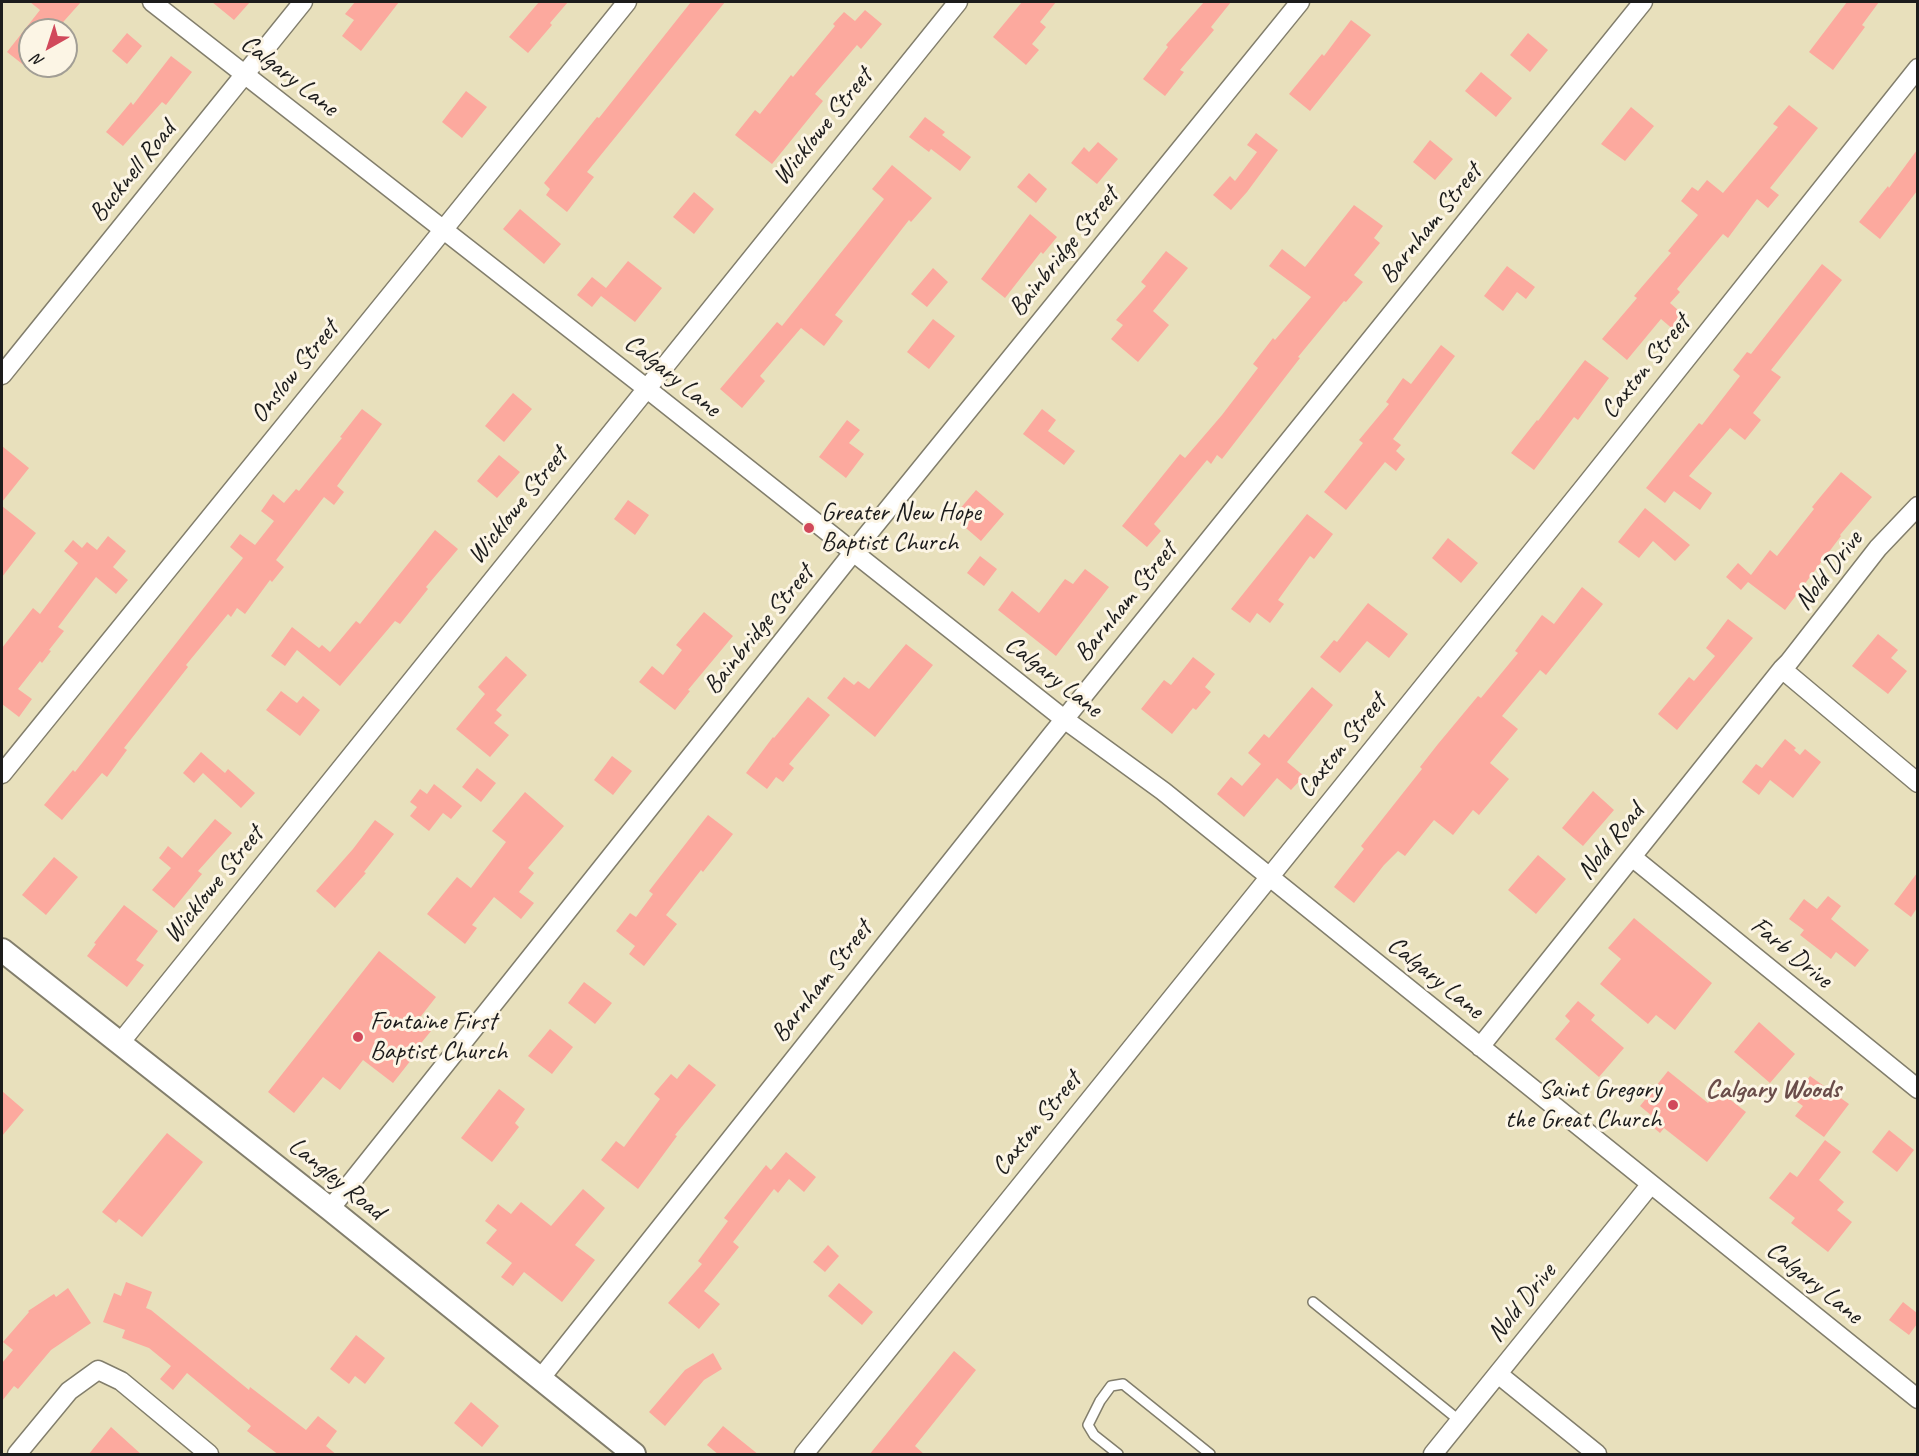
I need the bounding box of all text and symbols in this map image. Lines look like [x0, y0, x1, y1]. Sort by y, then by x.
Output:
north arrow [18, 18, 78, 78]
street label: Calgary Lane [234, 28, 344, 124]
text: N [28, 50, 48, 71]
street label: Wicklowe Street [766, 62, 880, 192]
street label: Bucknell Road [83, 115, 183, 229]
street label: Barnham Street [1373, 158, 1489, 290]
street label: Bainbridge Street [1002, 181, 1126, 323]
street label: Caxton Street [1595, 309, 1697, 425]
street label: Onslow Street [244, 314, 346, 430]
street label: Calgary Lane [618, 328, 726, 424]
street label: Wicklowe Street [461, 441, 575, 571]
place label: Greater New Hope Baptist Church [821, 497, 981, 558]
marker: Greater New Hope Baptist Church [802, 521, 816, 535]
street label: Nold Drive [1788, 525, 1870, 617]
street label: Barnham Street [1068, 536, 1184, 668]
street label: Bainbridge Street [697, 559, 821, 701]
street label: Calgary Lane [998, 629, 1108, 725]
street label: Caxton Street [1291, 688, 1393, 804]
street label: Nold Road [1571, 798, 1651, 886]
street label: Wicklowe Street [157, 820, 271, 950]
street label: Farb Drive [1744, 911, 1838, 995]
street label: Barnham Street [765, 915, 879, 1049]
street label: Calgary Lane [1381, 930, 1489, 1026]
place label: Fontaine First Baptist Church [370, 1006, 507, 1068]
marker: Fontaine First Baptist Church [351, 1030, 365, 1044]
street label: Caxton Street [986, 1066, 1088, 1182]
place label: Saint Gregory the Great Church [1505, 1074, 1661, 1136]
district label: Calgary Woods [1705, 1074, 1841, 1106]
marker: Saint Gregory the Great Church [1666, 1098, 1680, 1112]
street label: Langley Road [282, 1131, 390, 1227]
street label: Calgary Lane [1760, 1235, 1868, 1331]
street label: Nold Drive [1481, 1257, 1563, 1349]

